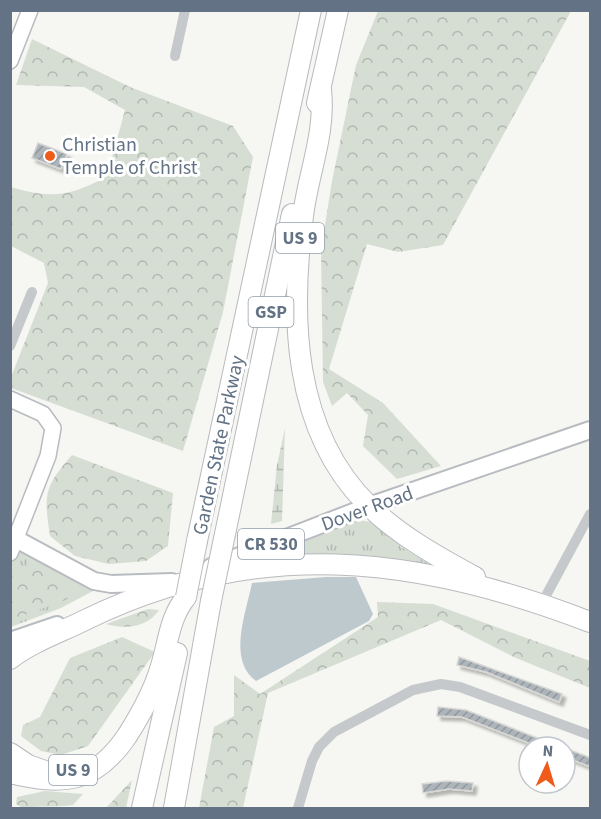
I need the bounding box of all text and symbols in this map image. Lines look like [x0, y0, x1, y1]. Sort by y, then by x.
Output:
place label: Christian Temple of Christ [62, 131, 198, 182]
marker: Christian Temple of Christ [43, 149, 57, 163]
road number: US 9 [276, 223, 324, 253]
road number: GSP [248, 297, 294, 327]
street label: Garden State Parkway [186, 352, 252, 538]
street label: Dover Road [317, 479, 417, 539]
road number: CR 530 [238, 529, 304, 559]
north arrow [517, 735, 577, 795]
text: N [542, 740, 554, 762]
road number: US 9 [49, 755, 97, 785]

